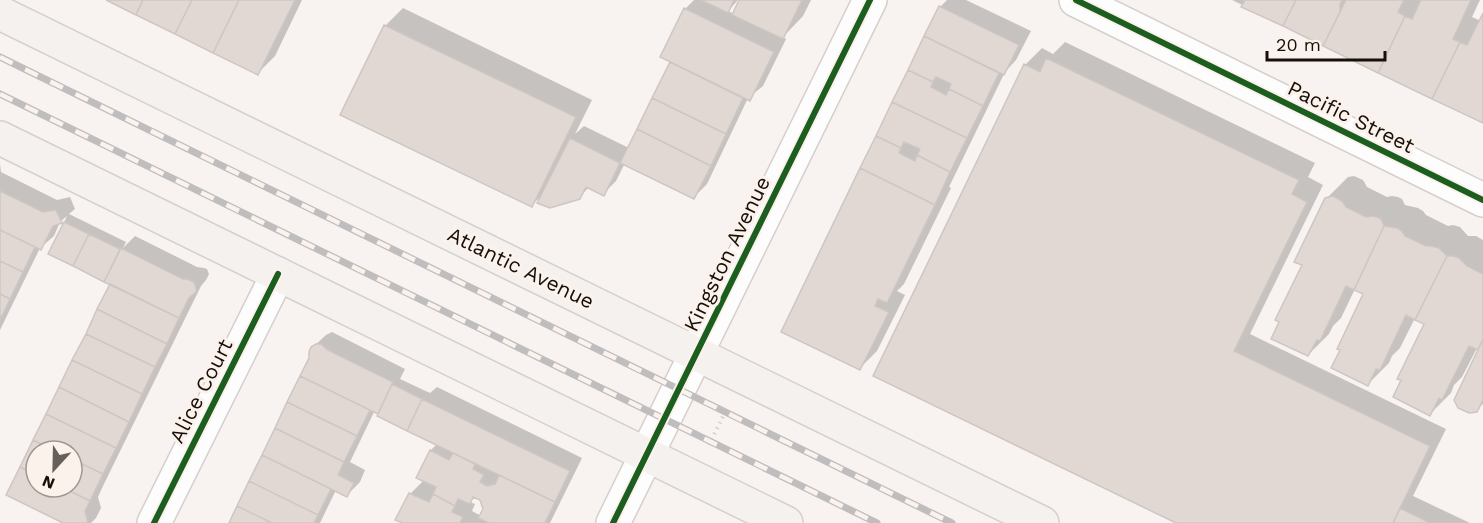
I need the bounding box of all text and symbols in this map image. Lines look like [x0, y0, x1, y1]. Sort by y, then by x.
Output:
scale bar [1267, 24, 1386, 62]
text: 20 m [1276, 34, 1321, 55]
street label: Pacific Street [1284, 75, 1419, 158]
street label: Kingston Avenue [678, 172, 775, 335]
street label: Atlantic Avenue [444, 221, 599, 314]
street label: Alice Court [164, 334, 238, 447]
north arrow [24, 439, 84, 499]
text: N [40, 471, 58, 493]

